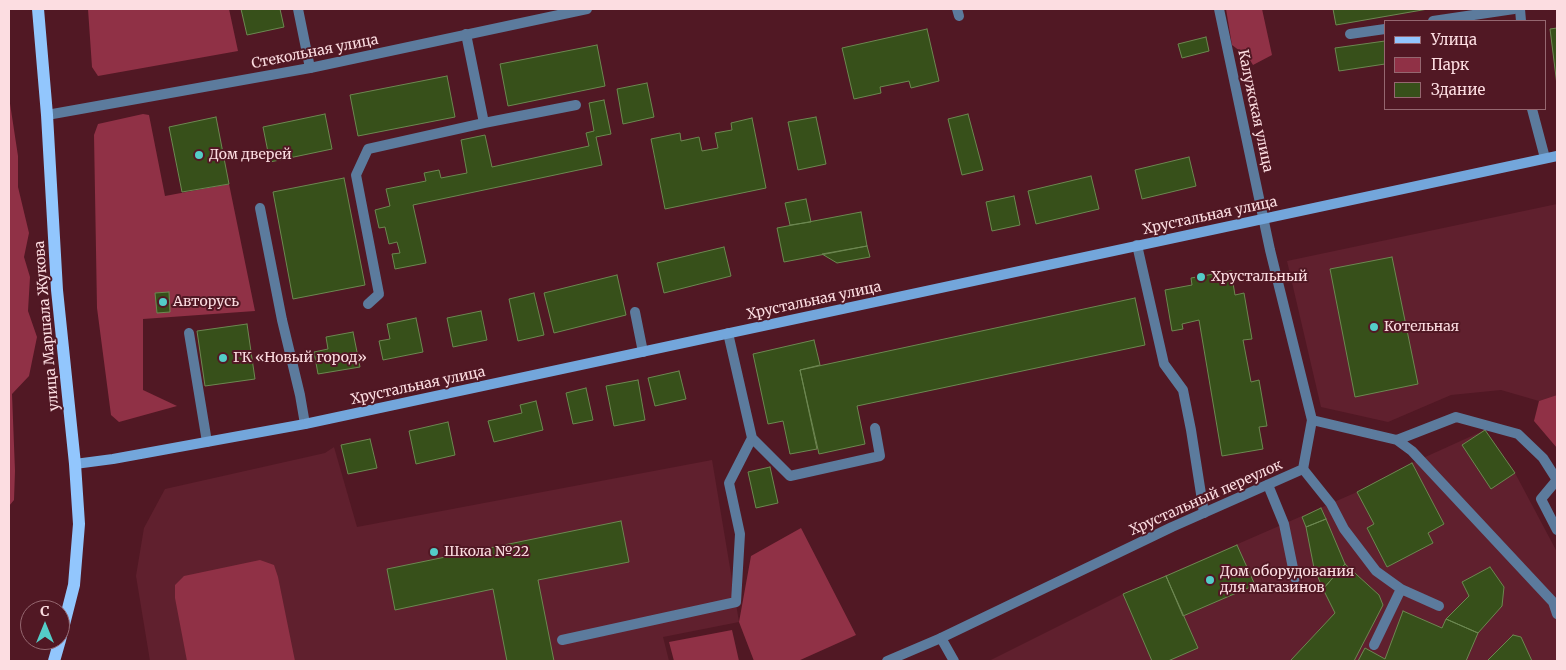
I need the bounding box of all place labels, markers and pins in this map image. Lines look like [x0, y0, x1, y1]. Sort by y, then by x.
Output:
place label: Дом дверей [209, 147, 292, 163]
marker: Дом дверей [193, 149, 205, 161]
place label: Хрустальный [1211, 269, 1308, 285]
marker: Хрустальный [1195, 271, 1207, 283]
place label: Авторусь [173, 294, 239, 310]
marker: Авторусь [157, 296, 169, 308]
place label: Котельная [1384, 319, 1459, 335]
marker: Котельная [1368, 321, 1380, 333]
place label: ГК «Новый город» [233, 350, 367, 366]
marker: ГК «Новый город» [217, 352, 229, 364]
place label: Школа №22 [444, 544, 529, 560]
marker: Школа №22 [428, 546, 440, 558]
place label: Дом оборудования для магазинов [1220, 564, 1354, 596]
marker: Дом оборудования для магазинов [1204, 574, 1216, 586]

